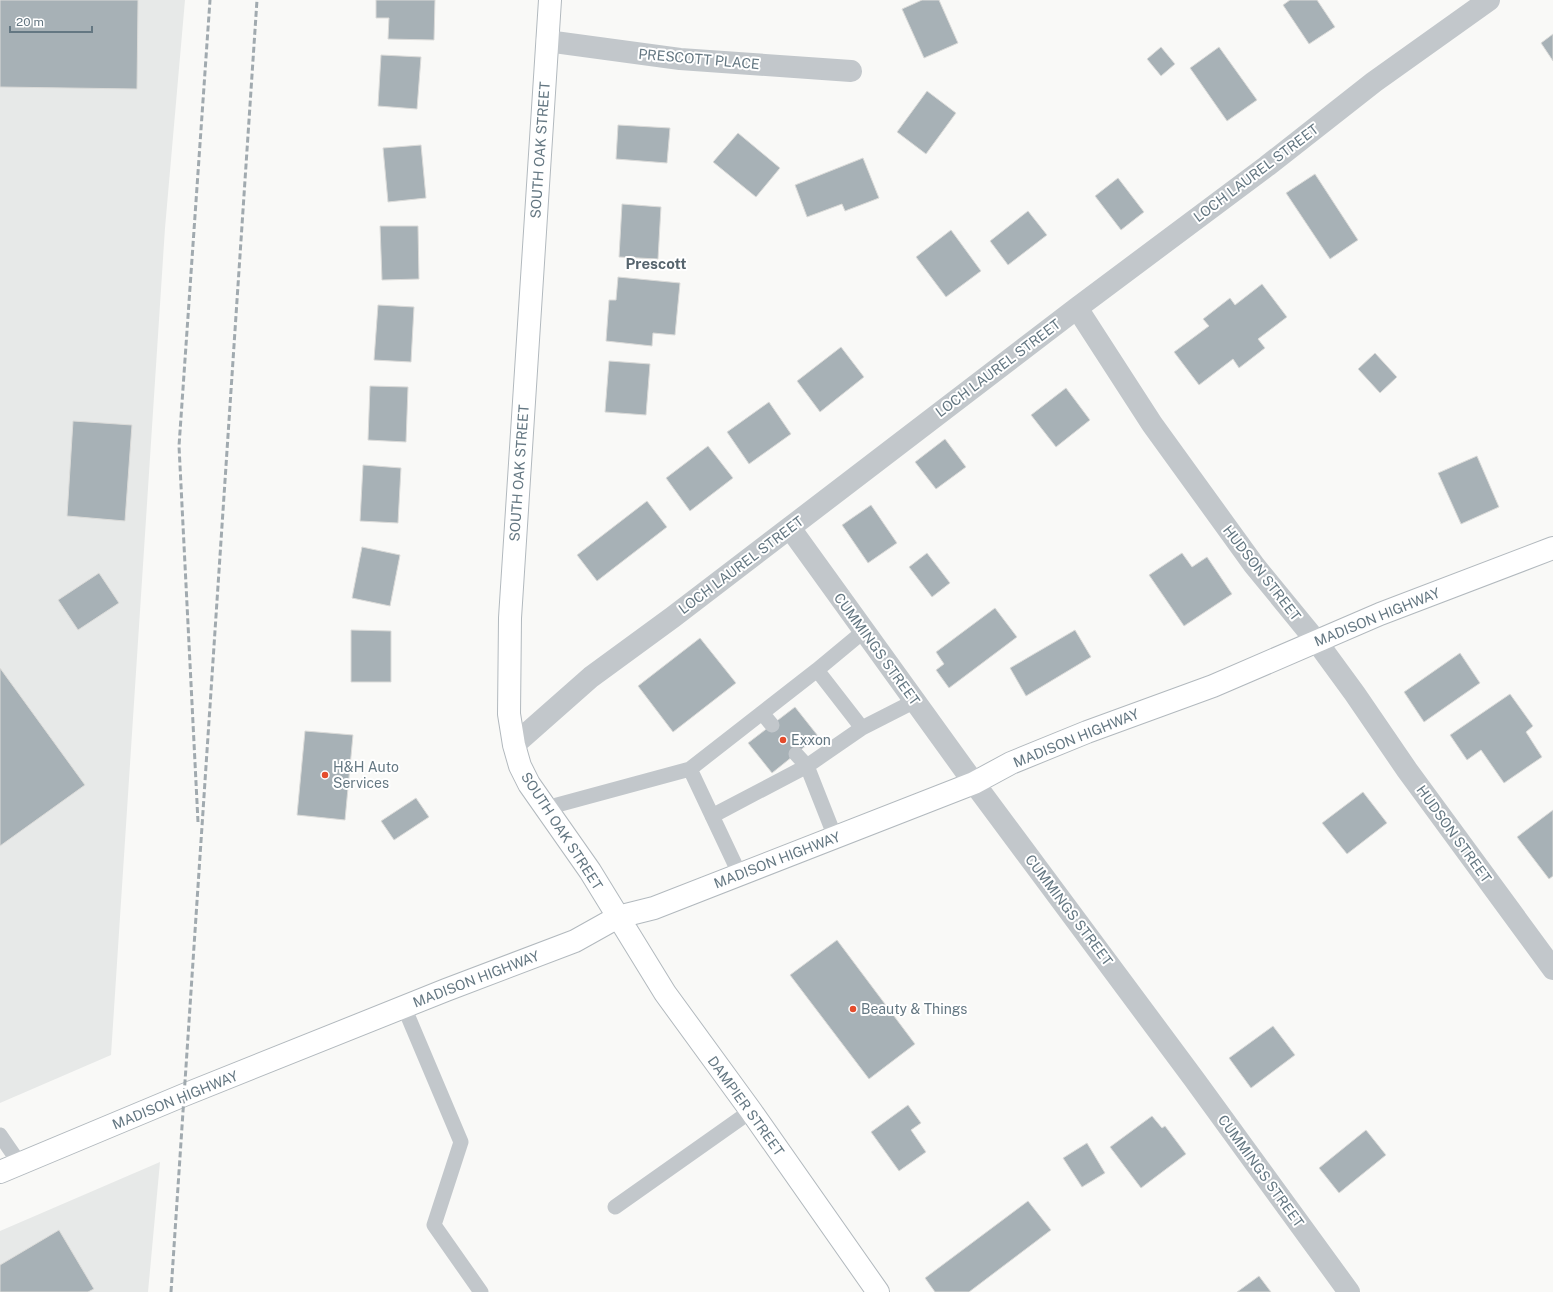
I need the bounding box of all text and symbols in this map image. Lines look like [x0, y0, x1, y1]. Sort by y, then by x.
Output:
scale bar [10, 8, 92, 34]
text: 20 m [16, 15, 44, 29]
street label: PRESCOTT PLACE [638, 46, 760, 72]
street label: SOUTH OAK STREET [527, 81, 553, 219]
street label: LOCH LAUREL STREET [1190, 121, 1322, 225]
district label: Prescott [625, 255, 687, 272]
street label: LOCH LAUREL STREET [932, 316, 1064, 420]
street label: SOUTH OAK STREET [506, 404, 532, 542]
street label: LOCH LAUREL STREET [675, 513, 807, 617]
street label: HUDSON STREET [1220, 522, 1304, 624]
street label: MADISON HIGHWAY [1312, 584, 1443, 650]
street label: CUMMINGS STREET [831, 590, 923, 708]
street label: MADISON HIGHWAY [1011, 705, 1142, 771]
place label: Exxon [791, 732, 831, 748]
marker: Exxon [778, 735, 788, 745]
place label: H&H Auto Services [333, 759, 399, 791]
street label: SOUTH OAK STREET [518, 769, 606, 893]
marker: H&H Auto Services [320, 770, 330, 780]
street label: HUDSON STREET [1413, 782, 1495, 886]
street label: MADISON HIGHWAY [711, 828, 843, 892]
street label: CUMMINGS STREET [1022, 851, 1116, 969]
street label: MADISON HIGHWAY [410, 947, 542, 1011]
place label: Beauty & Things [861, 1001, 967, 1017]
marker: Beauty & Things [848, 1004, 858, 1014]
street label: DAMPIER STREET [705, 1053, 787, 1159]
street label: MADISON HIGHWAY [110, 1067, 241, 1133]
street label: CUMMINGS STREET [1215, 1112, 1307, 1230]

